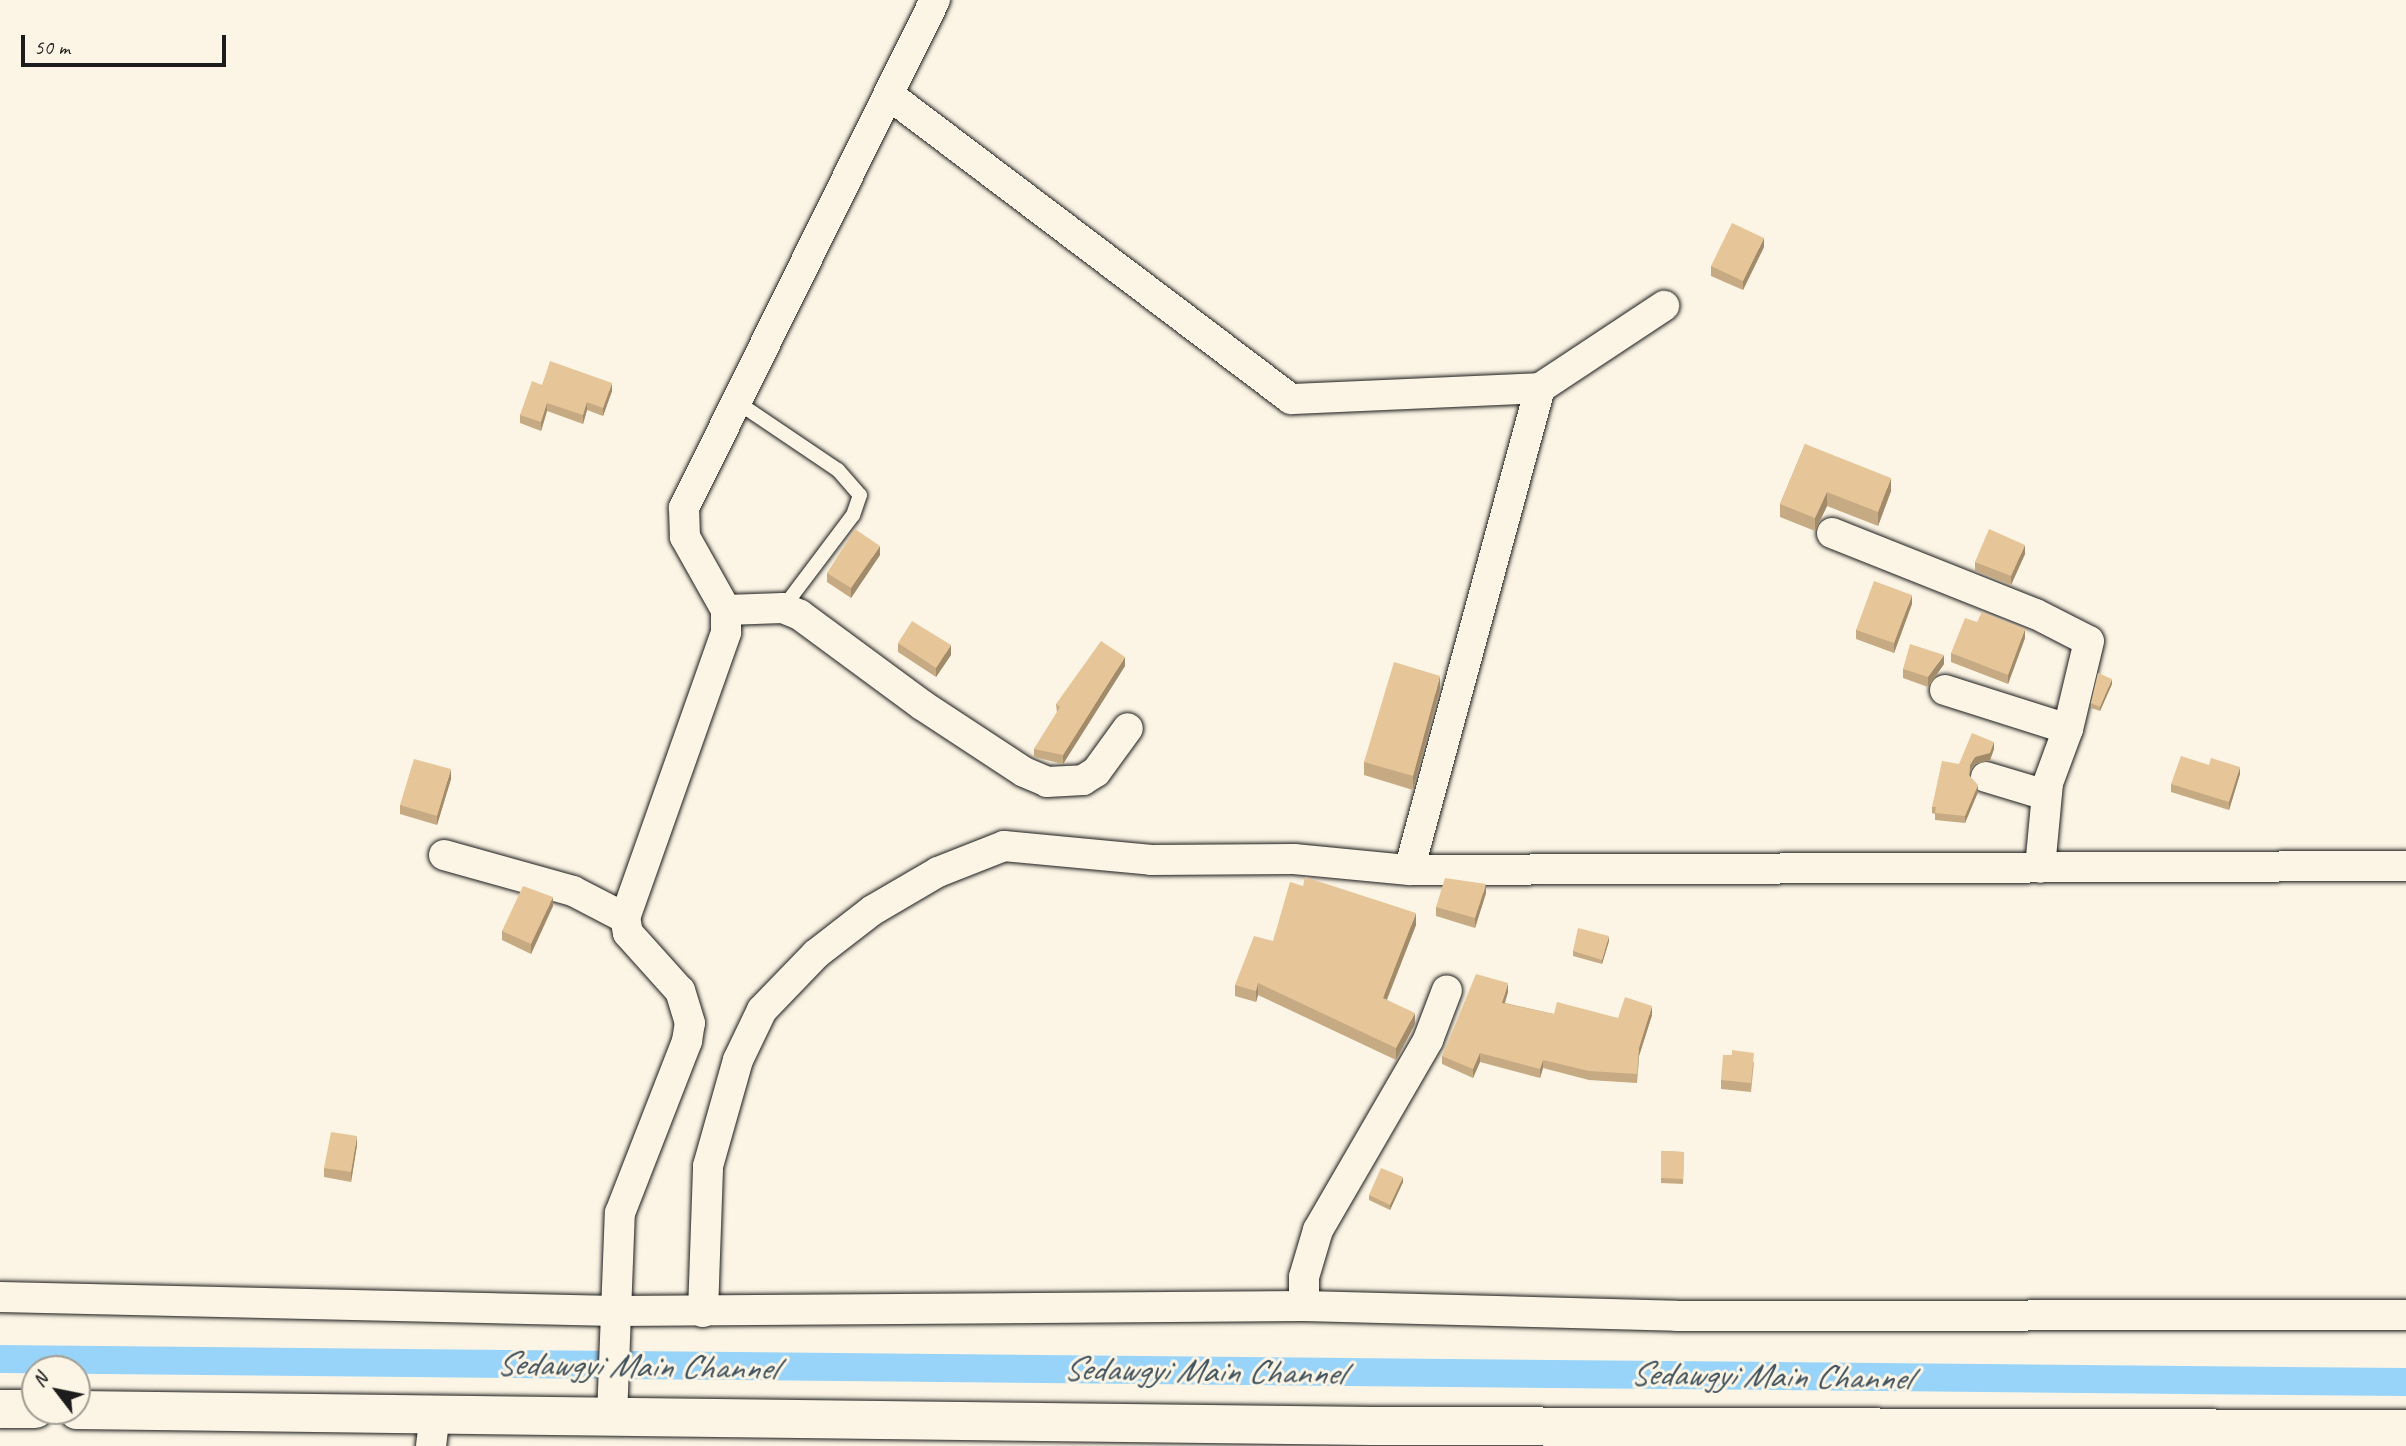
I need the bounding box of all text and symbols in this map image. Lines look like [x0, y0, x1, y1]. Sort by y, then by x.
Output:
scale bar [24, 21, 229, 65]
text: 50 m [34, 34, 70, 60]
water label: Sedawgyi Main Channel [495, 1343, 777, 1389]
water label: Sedawgyi Main Channel [1062, 1348, 1344, 1394]
water label: Sedawgyi Main Channel [1629, 1353, 1911, 1399]
north arrow [21, 1355, 91, 1425]
text: N [27, 1369, 53, 1391]

